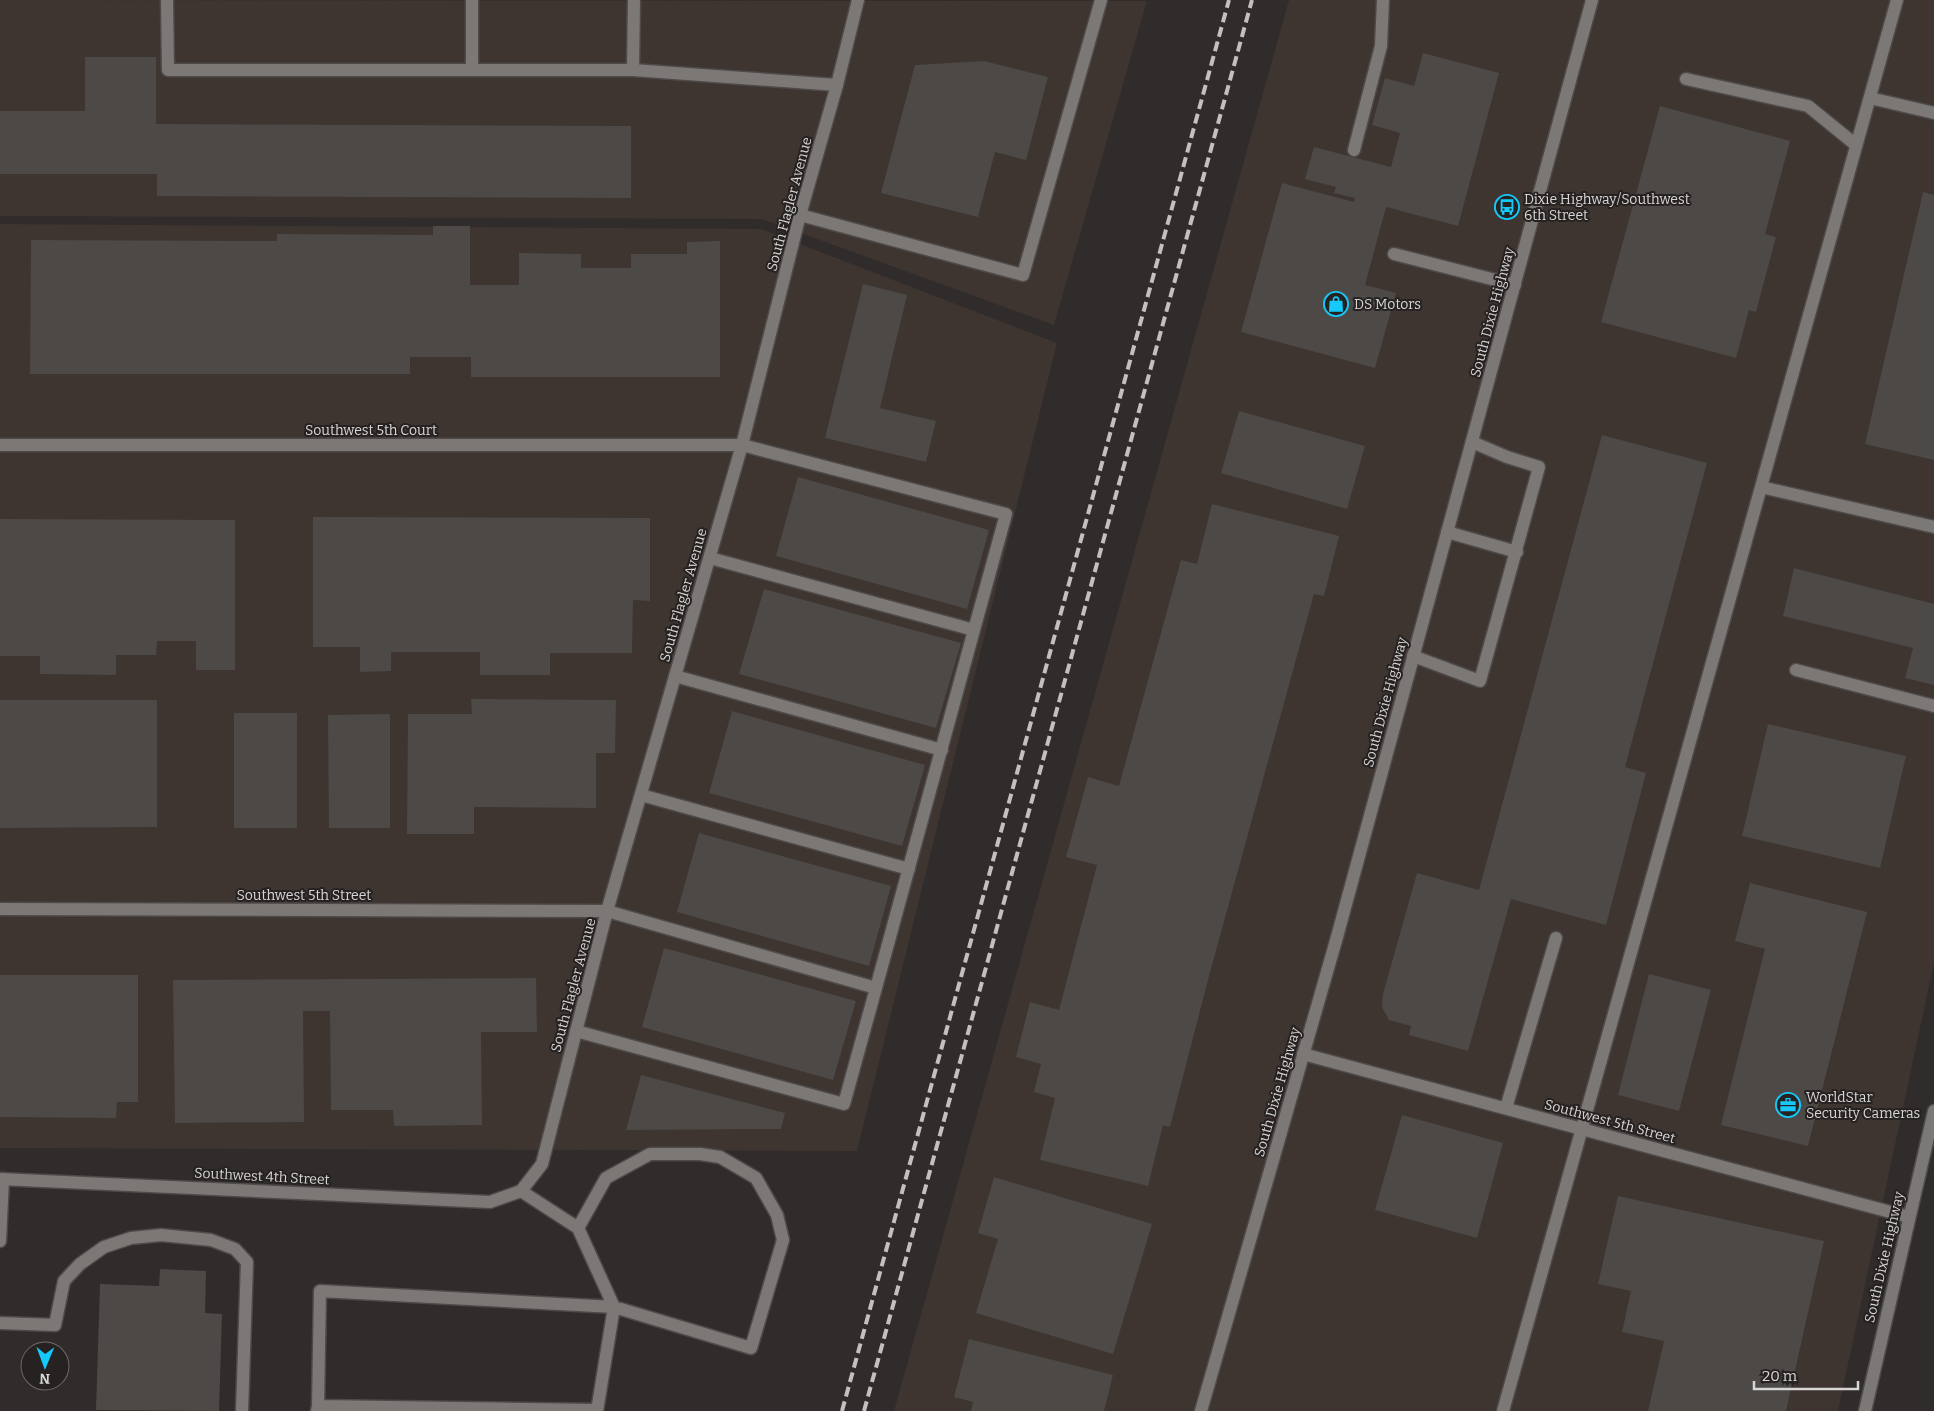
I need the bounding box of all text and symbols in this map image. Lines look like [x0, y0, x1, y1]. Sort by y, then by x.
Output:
street label: South Flagler Avenue [763, 135, 816, 273]
place label: Dixie Highway/Southwest 6th Street [1524, 191, 1690, 224]
bus stop icon: Dixie Highway/Southwest 6th Street [1494, 194, 1520, 220]
street label: South Dixie Highway [1467, 245, 1518, 379]
shop icon: DS Motors [1323, 291, 1349, 317]
place label: DS Motors [1354, 296, 1421, 313]
street label: Southwest 5th Court [305, 422, 437, 439]
street label: South Flagler Avenue [656, 526, 711, 664]
street label: South Dixie Highway [1360, 635, 1411, 769]
street label: Southwest 5th Street [237, 887, 371, 904]
street label: South Flagler Avenue [547, 916, 600, 1054]
street label: South Dixie Highway [1251, 1025, 1304, 1159]
place label: WorldStar Security Cameras [1806, 1089, 1920, 1122]
office icon: WorldStar Security Cameras [1775, 1092, 1801, 1118]
street label: Southwest 5th Street [1543, 1096, 1677, 1147]
street label: Southwest 4th Street [194, 1164, 330, 1189]
street label: South Dixie Highway [1861, 1189, 1908, 1324]
north arrow [20, 1341, 70, 1391]
scale bar [1754, 1358, 1858, 1390]
text: 20 m [1762, 1367, 1798, 1385]
text: N [39, 1370, 50, 1387]

